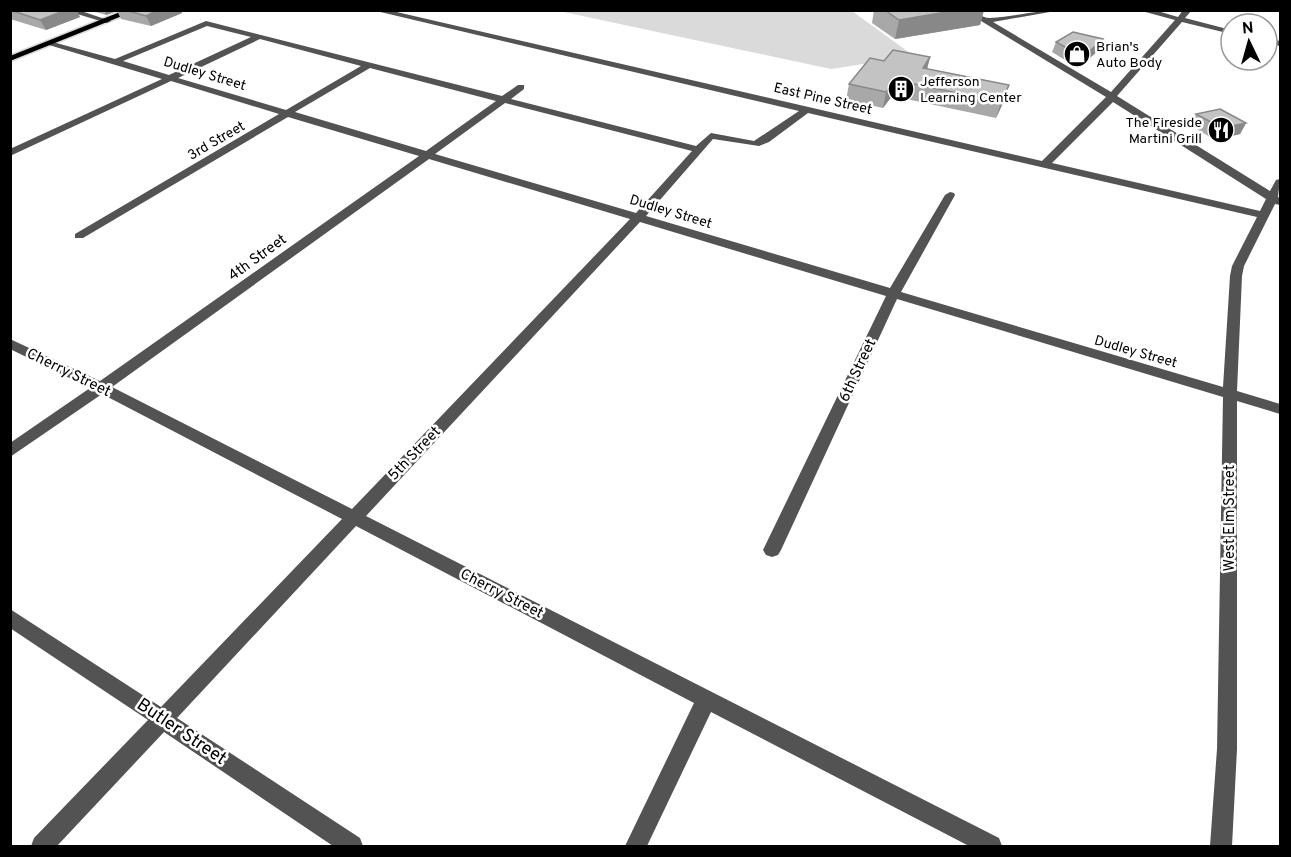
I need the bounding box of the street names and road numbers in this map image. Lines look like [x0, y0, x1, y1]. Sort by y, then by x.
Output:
street label: Dudley Street [161, 54, 248, 95]
street label: East Pine Street [772, 80, 874, 119]
street label: 3rd Street [185, 118, 248, 164]
street label: Dudley Street [627, 192, 714, 233]
street label: 4th Street [225, 231, 291, 286]
street label: Dudley Street [1092, 333, 1179, 372]
street label: 6th Street [835, 336, 881, 405]
street label: Cherry Street [23, 345, 113, 402]
street label: 5th Street [385, 423, 446, 485]
street label: West Elm Street [1221, 465, 1240, 571]
street label: Cherry Street [456, 565, 546, 623]
street label: Butler Street [132, 694, 231, 771]

